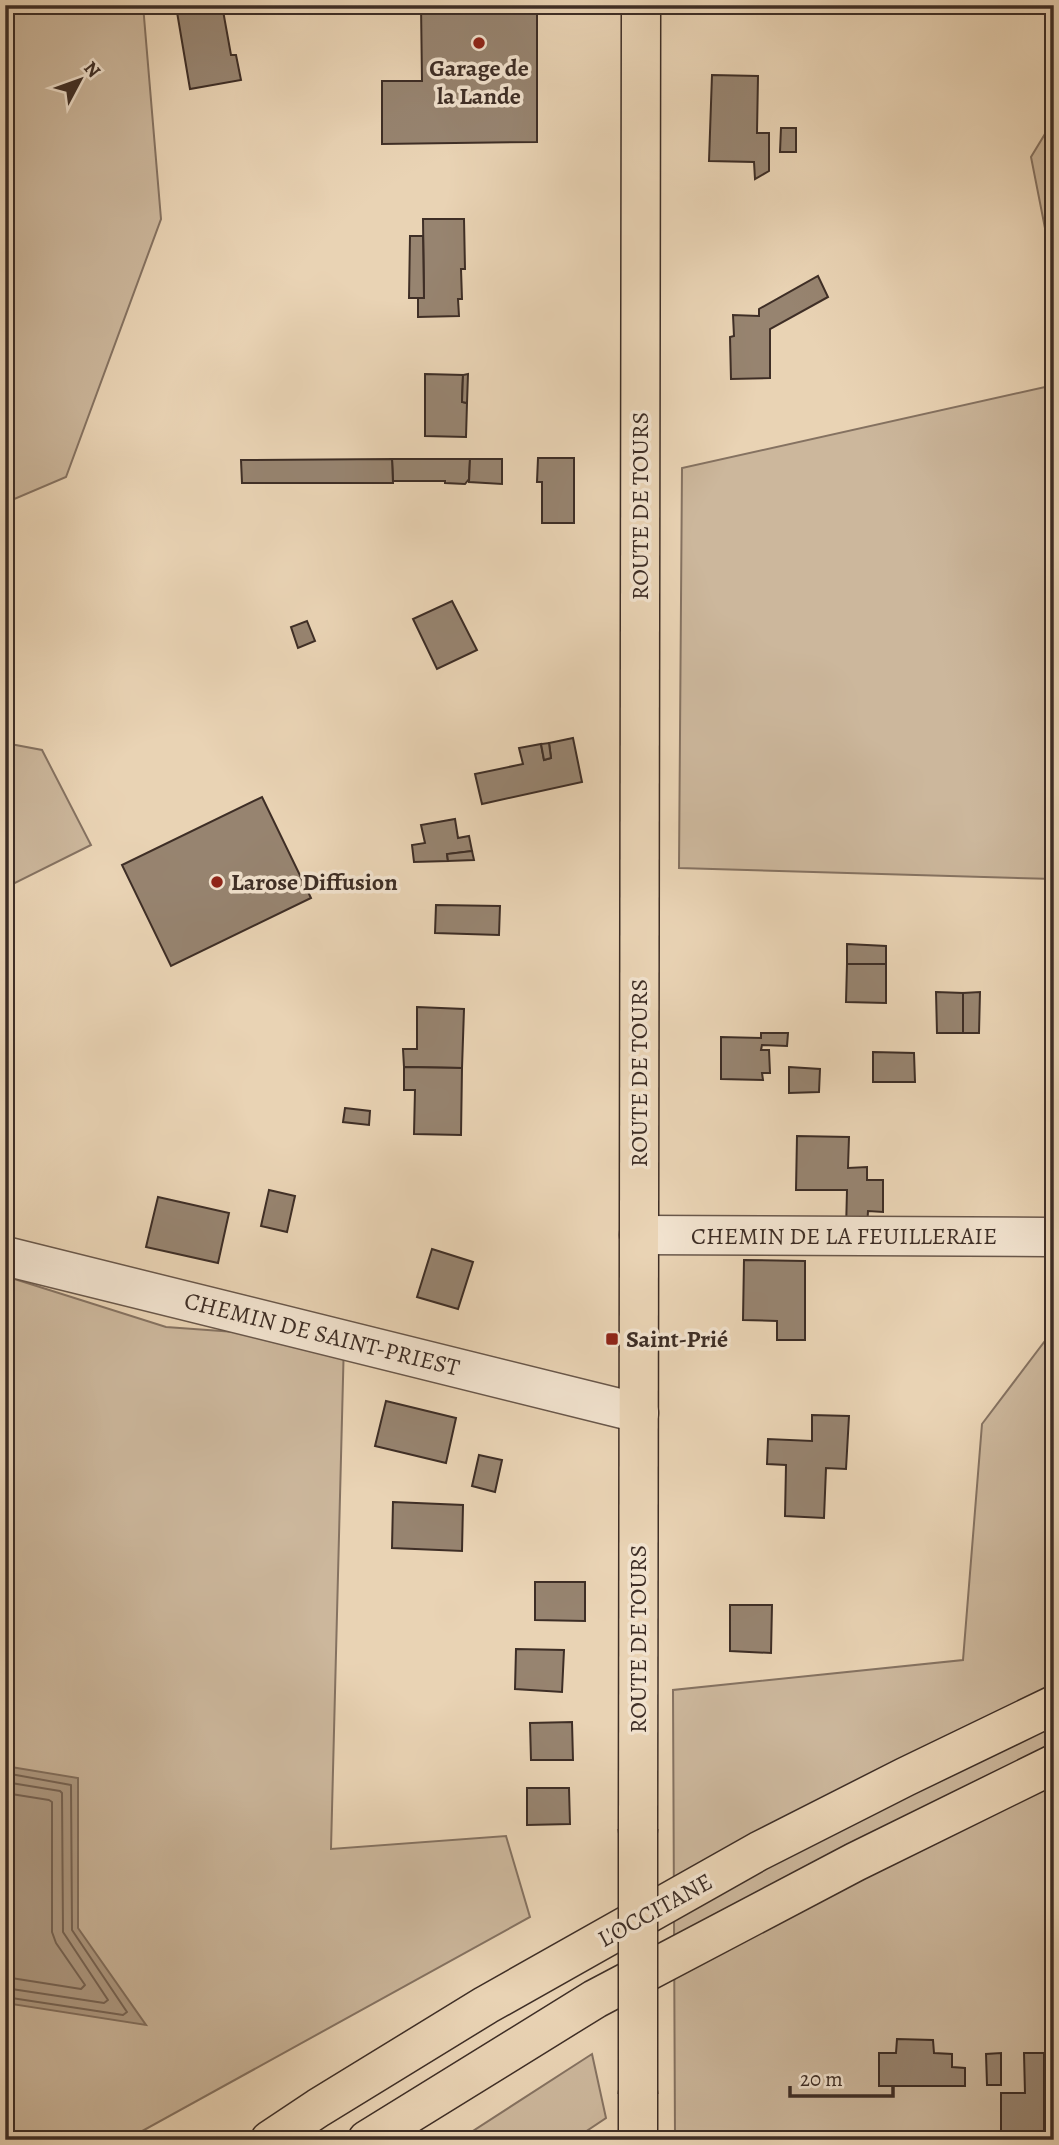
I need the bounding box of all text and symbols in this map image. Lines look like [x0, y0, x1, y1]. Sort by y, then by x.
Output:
marker: Garage de la Lande [471, 35, 487, 51]
north arrow [46, 46, 116, 116]
place label: Garage de la Lande [429, 52, 529, 112]
text: N [78, 56, 107, 83]
street label: ROUTE DE TOURS [624, 412, 656, 600]
place label: Larose Diffusion [231, 866, 398, 898]
marker: Larose Diffusion [209, 874, 225, 890]
street label: ROUTE DE TOURS [623, 979, 655, 1167]
street label: CHEMIN DE LA FEUILLERAIE [691, 1220, 997, 1252]
street label: CHEMIN DE SAINT-PRIEST [181, 1284, 463, 1384]
place label: Saint-Prié [626, 1323, 728, 1355]
marker: Saint-Prié [604, 1331, 620, 1347]
street label: ROUTE DE TOURS [622, 1545, 654, 1733]
street label: L'OCCITANE [592, 1865, 718, 1955]
scale bar [790, 2054, 893, 2098]
text: 20 m [800, 2065, 843, 2093]

